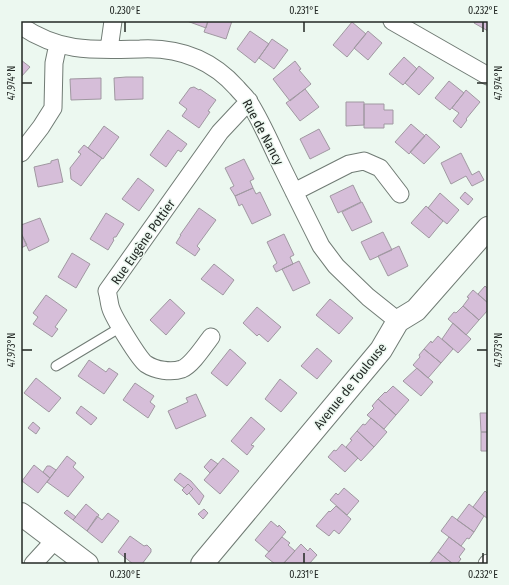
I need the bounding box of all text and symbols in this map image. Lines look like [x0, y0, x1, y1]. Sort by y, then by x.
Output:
text: 0.230°E [110, 5, 141, 17]
text: 0.231°E [289, 5, 319, 17]
text: 0.232°E [468, 5, 498, 17]
text: 47.974°N [6, 66, 18, 100]
text: 47.974°N [493, 66, 505, 100]
street label: Rue de Nancy [239, 97, 287, 168]
street label: Rue Eugène Pottier [108, 196, 178, 288]
text: 47.973°N [6, 333, 18, 367]
text: 47.973°N [493, 333, 505, 367]
street label: Avenue de Toulouse [311, 340, 389, 432]
text: 0.230°E [110, 569, 141, 581]
text: 0.231°E [289, 569, 319, 581]
text: 0.232°E [468, 569, 498, 581]

